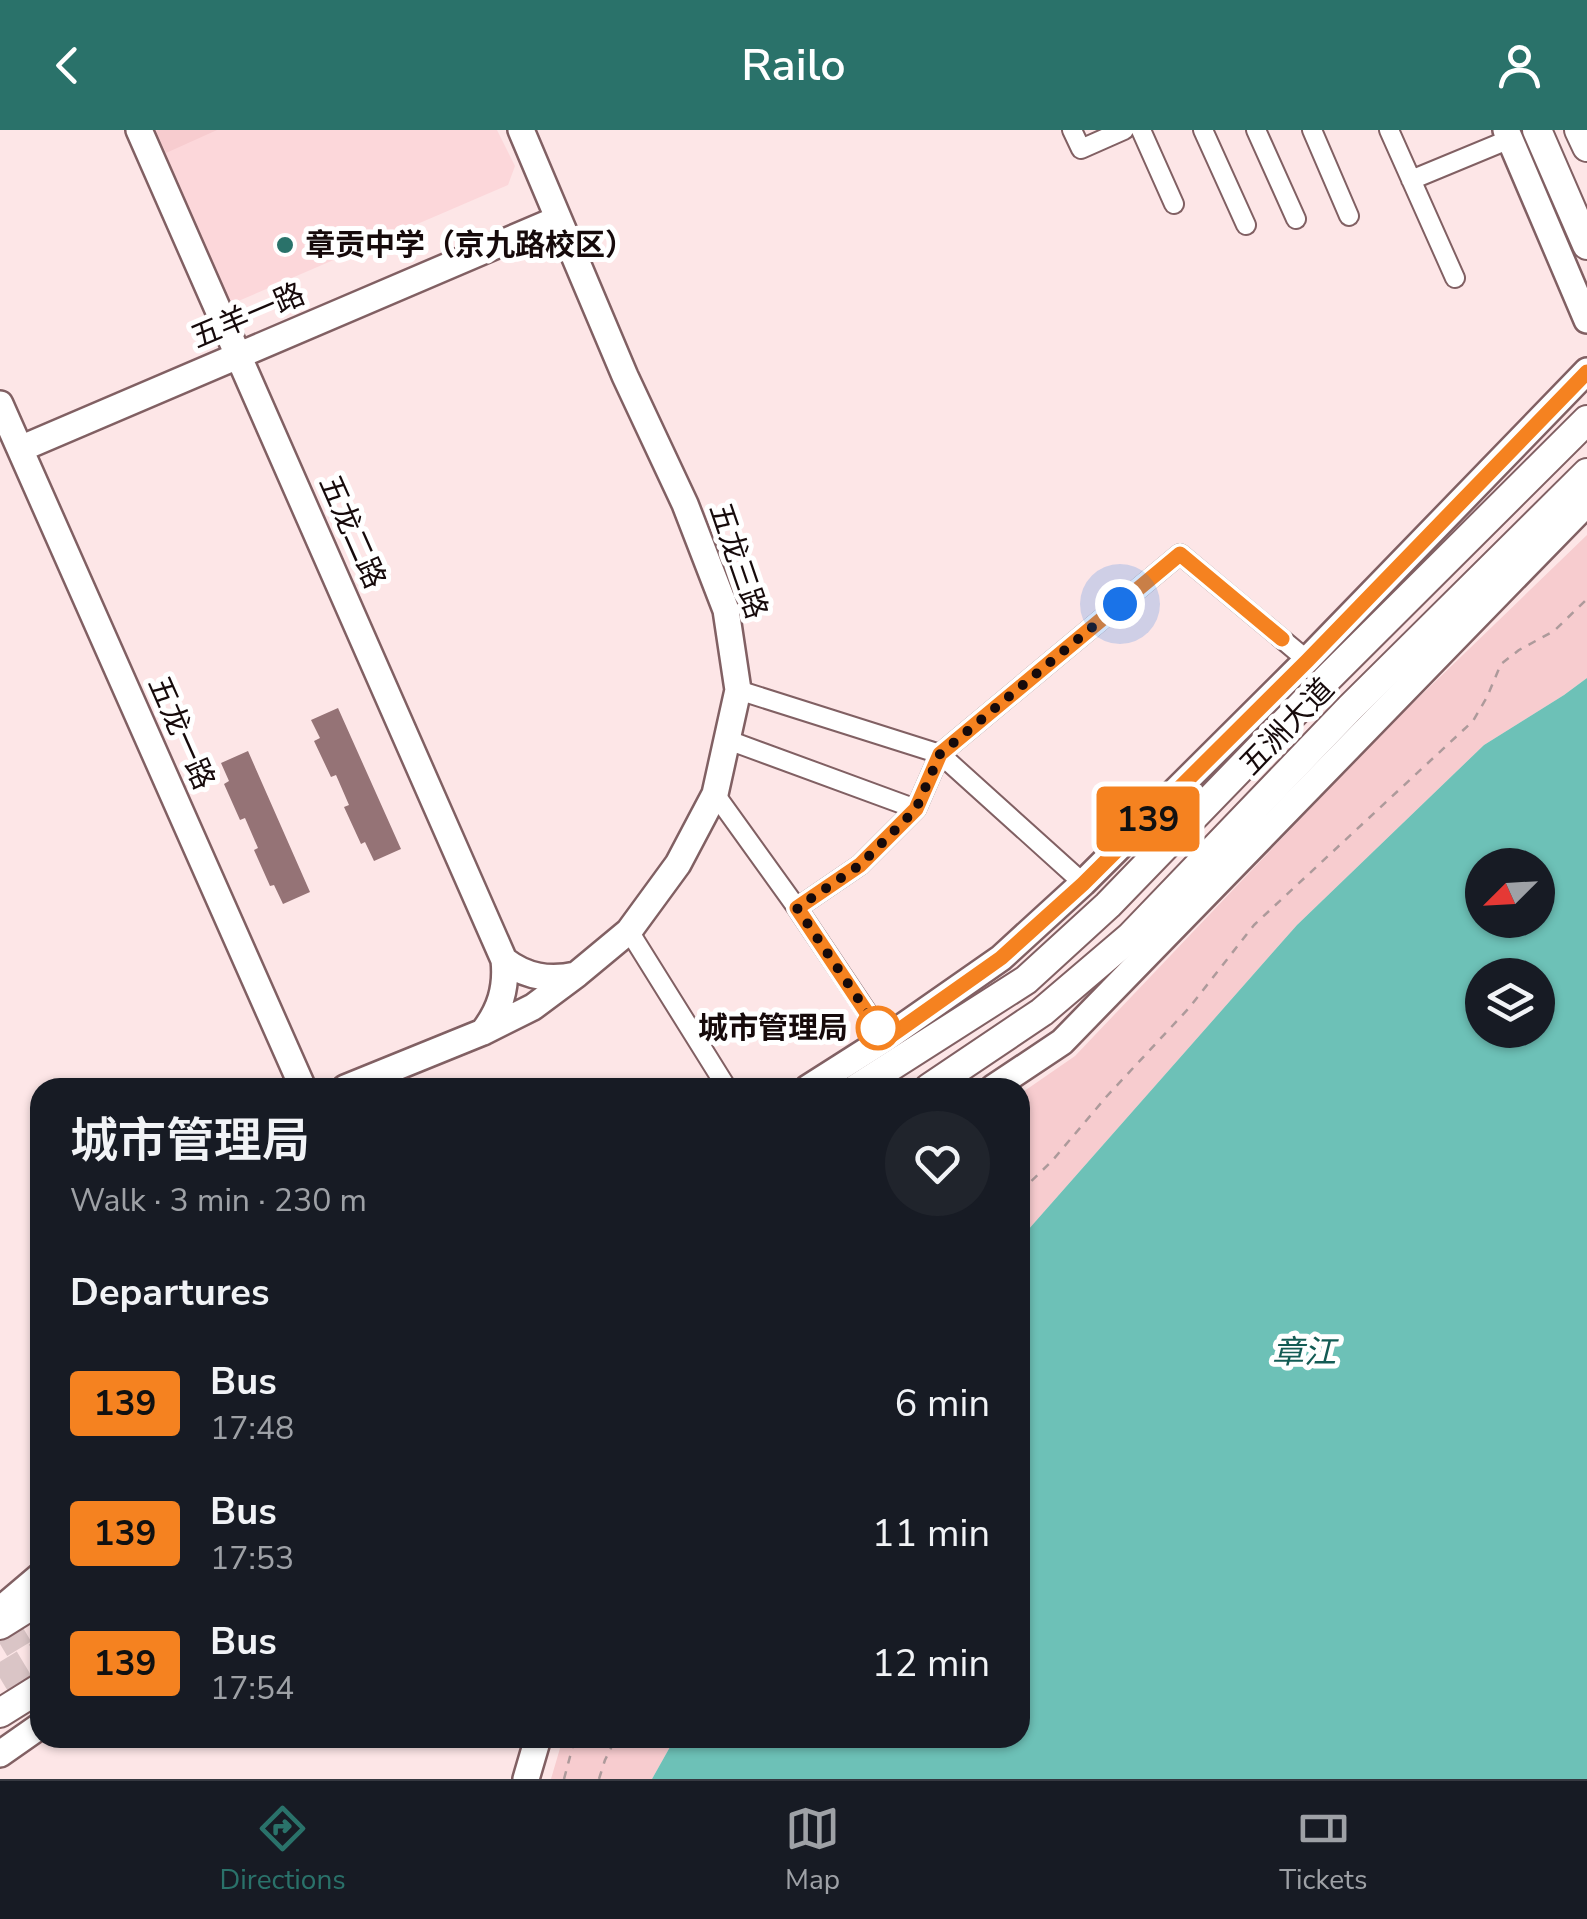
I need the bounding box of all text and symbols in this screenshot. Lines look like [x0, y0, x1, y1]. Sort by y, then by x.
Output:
text: Railo [741, 35, 846, 96]
icon: back [40, 38, 95, 93]
icon: person [1492, 38, 1547, 93]
place label: 章贡中学（京九路校区） [305, 225, 635, 266]
marker: 章贡中学（京九路校区） [274, 234, 296, 256]
street label: 五羊一路 [185, 274, 311, 358]
street label: 五龙二路 [309, 469, 395, 595]
street label: 五龙三路 [699, 498, 777, 624]
your location [1095, 579, 1145, 629]
street label: 五龙一路 [138, 670, 224, 796]
street label: 五洲大道 [1231, 670, 1343, 784]
line badge: 139 [1090, 786, 1206, 852]
text: 139 [1116, 796, 1180, 843]
north arrow [1465, 848, 1555, 938]
map controls [1465, 848, 1555, 1048]
button: layers [1465, 958, 1555, 1048]
marker: 城市管理局 [857, 1007, 899, 1049]
place label: 城市管理局 [698, 1008, 848, 1049]
text: 城市管理局 [70, 1108, 310, 1174]
button: heart [885, 1111, 990, 1216]
text: Walk · 3 min · 230 m [70, 1179, 367, 1222]
text: Departures [70, 1267, 269, 1318]
water label: 章江 [1272, 1331, 1339, 1374]
text: Bus [210, 1356, 277, 1407]
text: 6 min [895, 1378, 990, 1429]
text: 139 [93, 1380, 157, 1427]
text: 17:48 [210, 1407, 294, 1450]
text: Bus [210, 1486, 277, 1537]
text: 11 min [872, 1508, 990, 1559]
text: 139 [93, 1510, 157, 1557]
text: 17:53 [210, 1537, 294, 1580]
text: Bus [210, 1616, 277, 1667]
text: 12 min [872, 1638, 990, 1689]
text: 139 [93, 1640, 157, 1687]
text: 17:54 [210, 1667, 294, 1710]
tab: Directions [220, 1801, 346, 1899]
tab: Map [785, 1801, 840, 1899]
tab: Tickets [1279, 1801, 1367, 1899]

